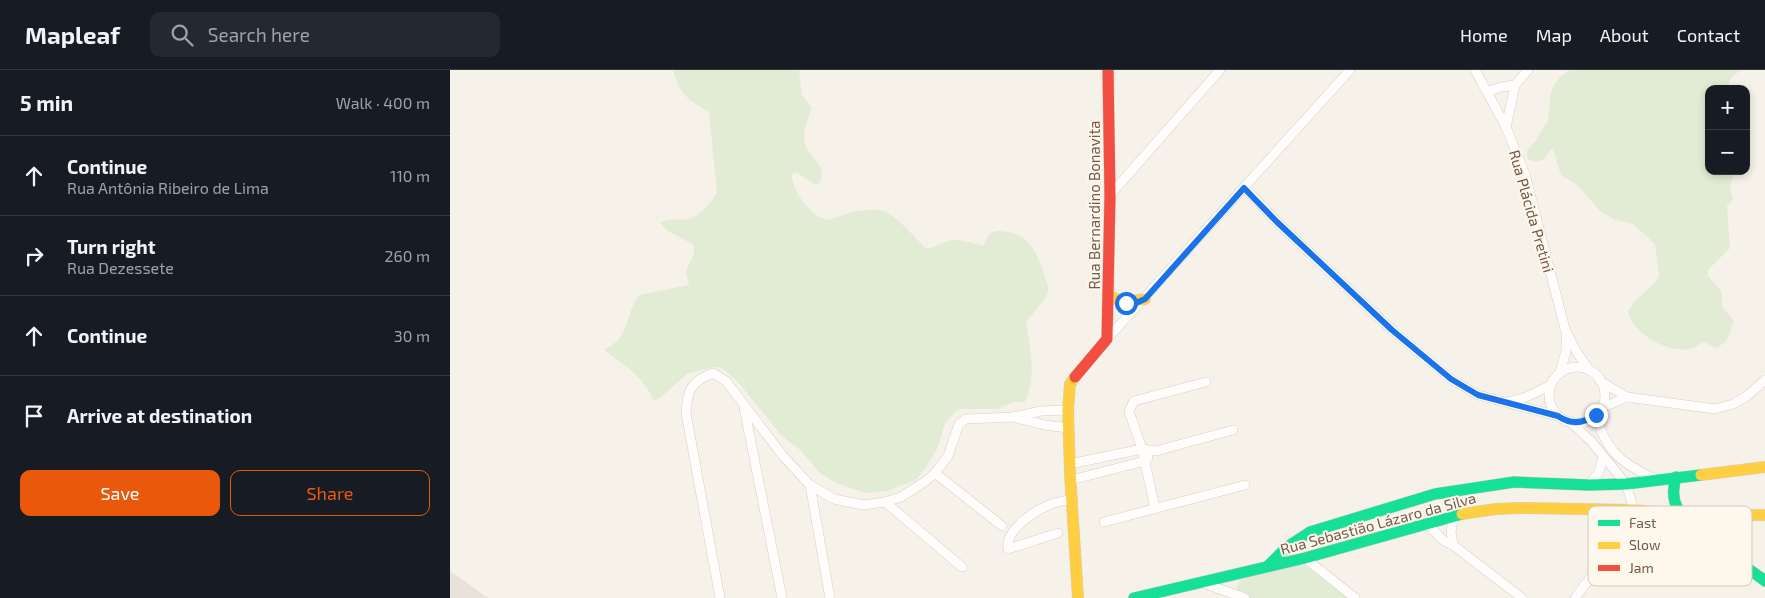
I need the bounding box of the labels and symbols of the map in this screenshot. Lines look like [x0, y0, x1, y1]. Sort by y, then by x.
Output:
street label: Rua Bernardino Bonavita [1085, 121, 1103, 289]
street label: Rua Plácida Pretini [1506, 148, 1558, 274]
route start [1115, 292, 1138, 315]
route end [1585, 404, 1608, 427]
street label: Rua Sebastião Lázaro da Silva [1278, 488, 1478, 558]
legend [1588, 506, 1752, 586]
text: Fast [1629, 514, 1656, 531]
text: Slow [1629, 536, 1661, 553]
text: Jam [1629, 559, 1654, 576]

